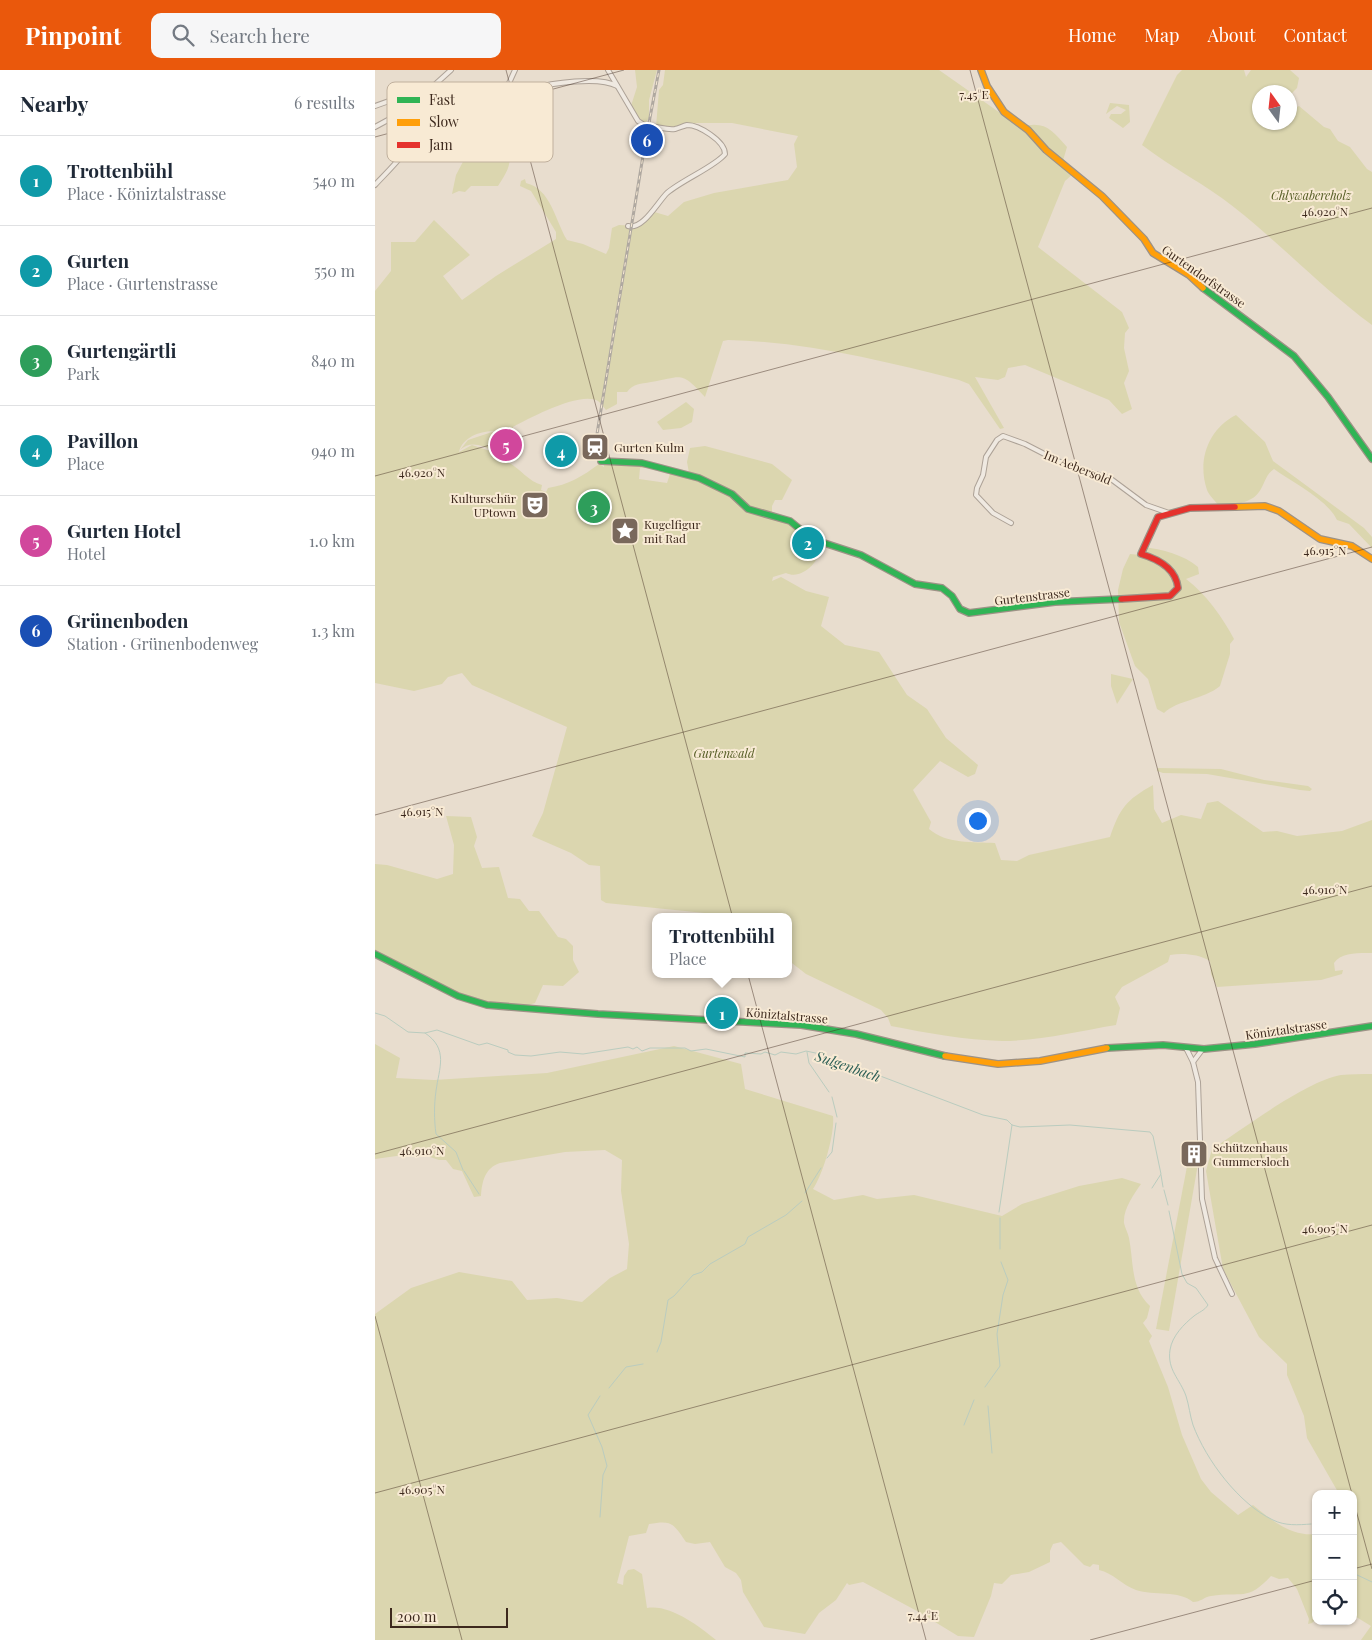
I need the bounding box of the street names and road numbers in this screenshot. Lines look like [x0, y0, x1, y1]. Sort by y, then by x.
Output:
street label: Gurtendorfstrasse [1159, 241, 1249, 311]
street label: Im Aebersold [1042, 446, 1114, 488]
street label: Gurtenstrasse [993, 583, 1071, 609]
street label: Köniztalstrasse [745, 1003, 829, 1027]
street label: Köniztalstrasse [1244, 1015, 1328, 1043]

